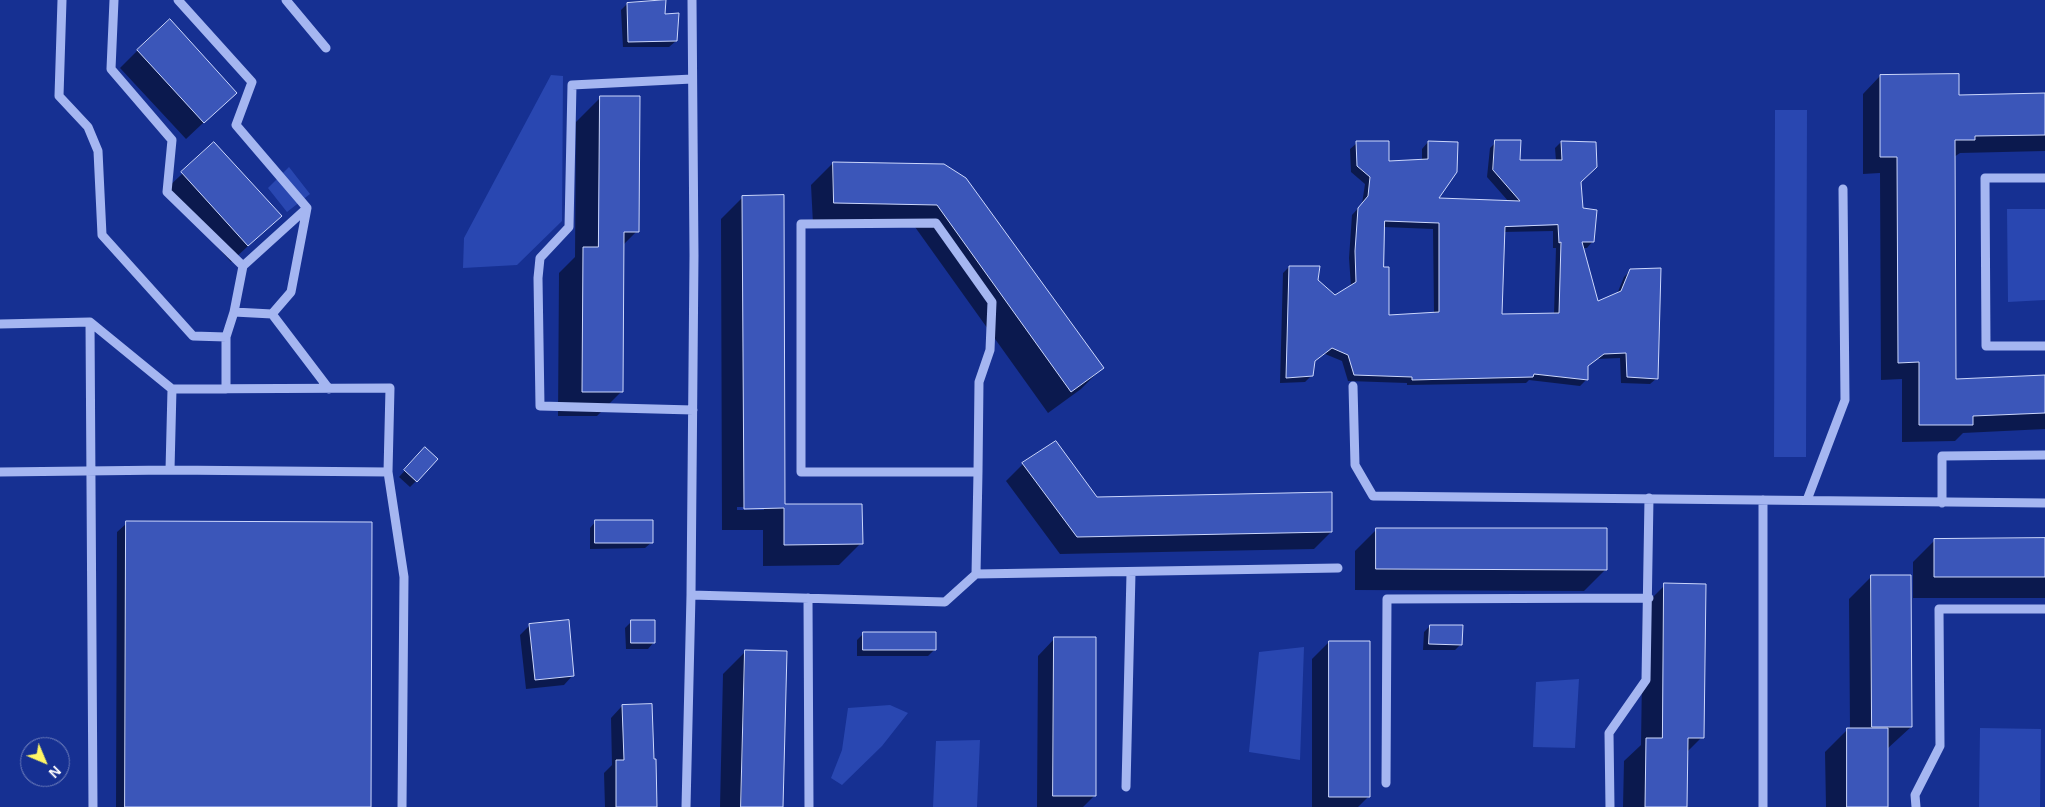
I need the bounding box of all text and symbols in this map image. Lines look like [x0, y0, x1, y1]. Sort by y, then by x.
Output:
north arrow [20, 737, 70, 787]
text: N [46, 763, 64, 781]

